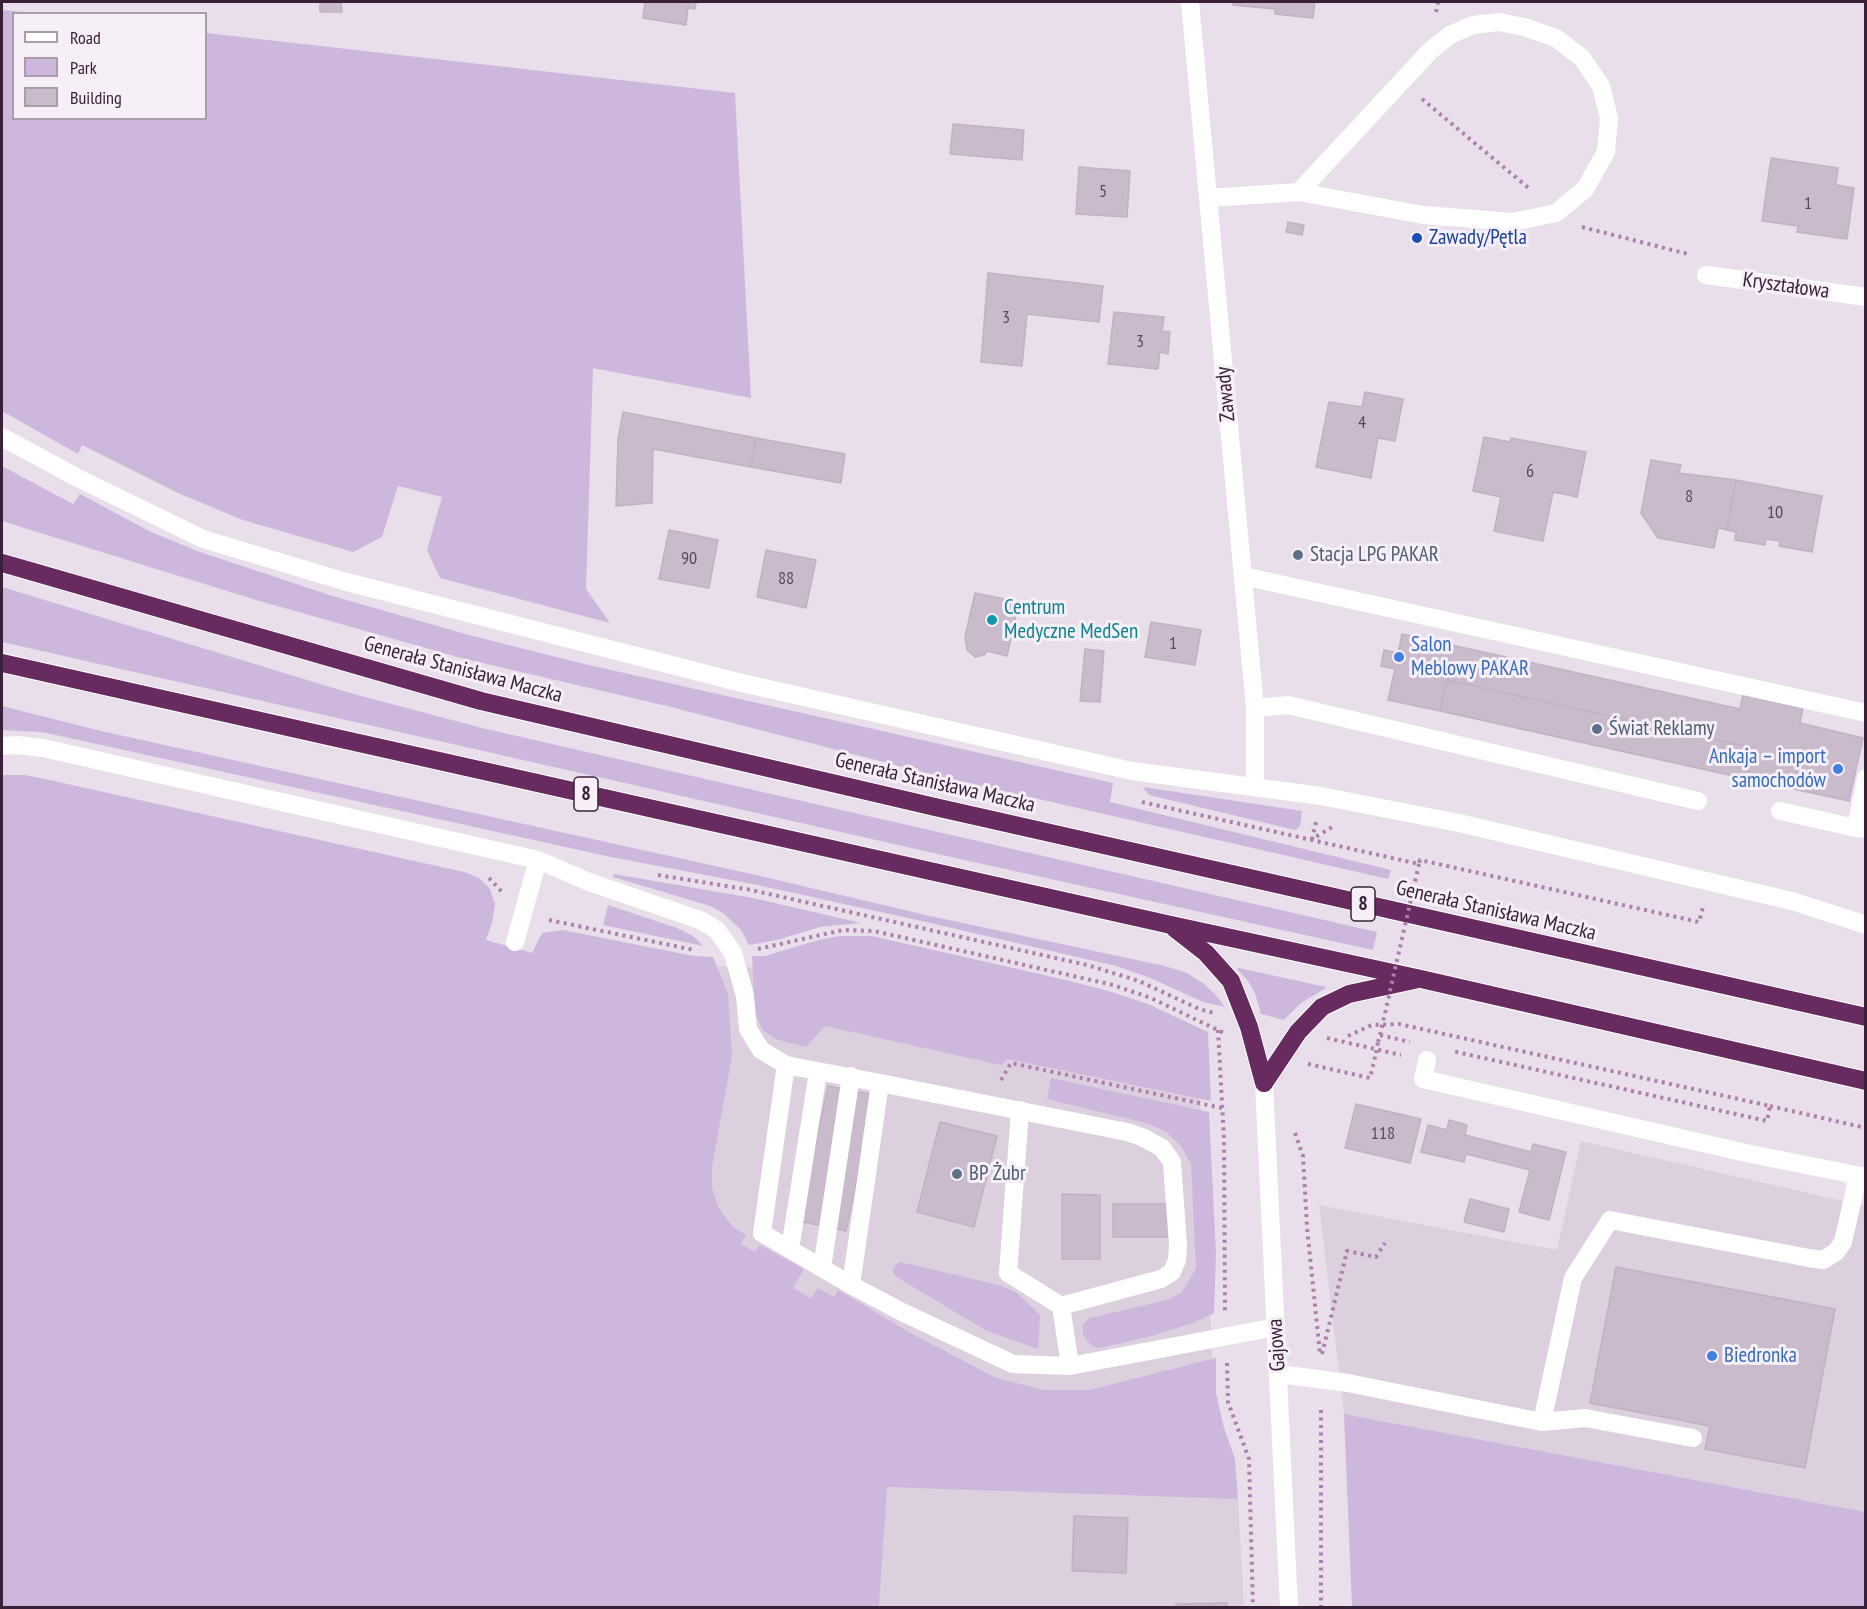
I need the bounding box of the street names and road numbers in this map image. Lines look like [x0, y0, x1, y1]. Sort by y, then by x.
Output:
street label: Kryształowa [1741, 267, 1831, 305]
street label: Zawady [1211, 365, 1241, 423]
street label: Generała Stanisława Maczka [361, 631, 565, 709]
street label: Generała Stanisława Maczka [833, 748, 1037, 818]
road number: 8 [574, 777, 598, 811]
street label: Generała Stanisława Maczka [1394, 876, 1598, 946]
road number: 8 [1351, 887, 1375, 921]
street label: Gajowa [1263, 1318, 1291, 1372]

